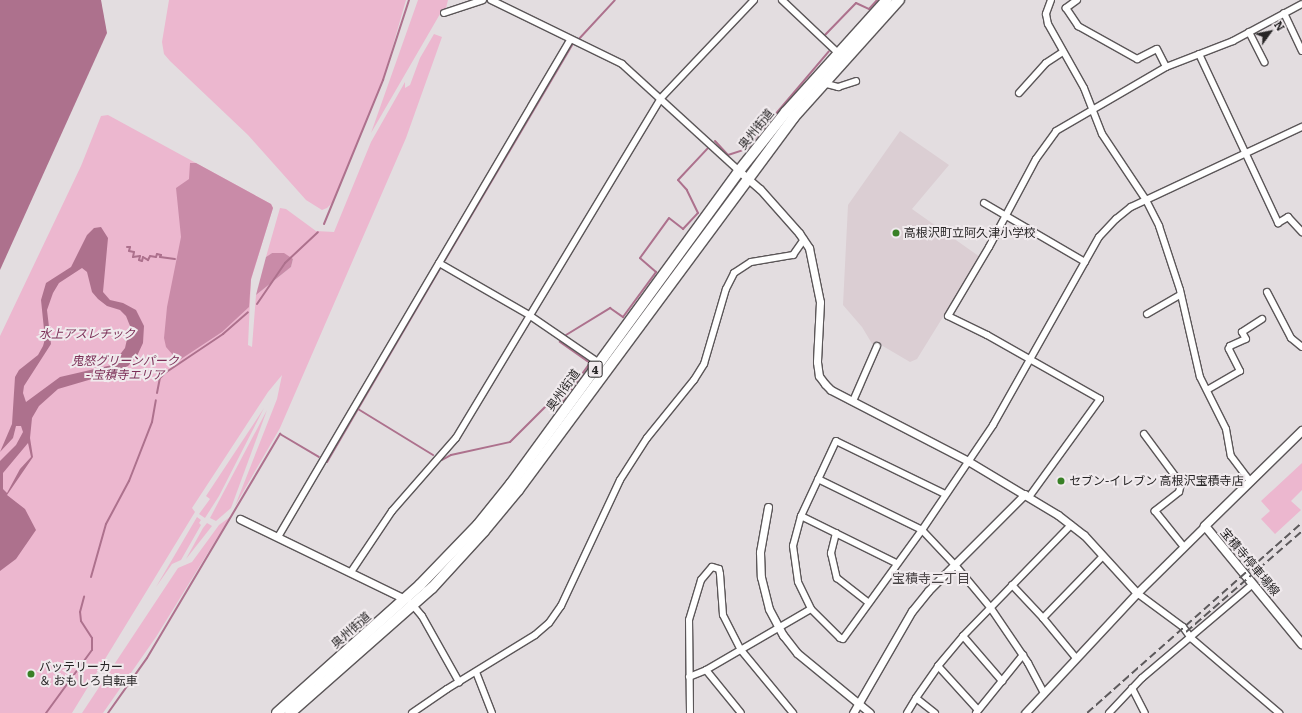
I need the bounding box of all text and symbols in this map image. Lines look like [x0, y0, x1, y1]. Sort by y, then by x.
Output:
north arrow [1250, 12, 1290, 52]
text: N [1271, 17, 1289, 34]
street label: 奥州街道 [735, 106, 777, 152]
place label: 高根沢町立阿久津小学校 [904, 226, 1036, 240]
marker: 高根沢町立阿久津小学校 [891, 228, 901, 238]
park label: 水上アスレチック [39, 327, 135, 341]
park label: 鬼怒グリーンパーク - 宝積寺エリア [71, 354, 179, 382]
road number: 4 [587, 360, 603, 378]
street label: 奥州街道 [543, 366, 583, 414]
place label: セブン-イレブン 高根沢宝積寺店 [1069, 474, 1244, 488]
marker: セブン-イレブン 高根沢宝積寺店 [1056, 476, 1066, 486]
street label: 宝積寺停車場線 [1217, 525, 1283, 599]
district label: 宝積寺二丁目 [892, 570, 970, 586]
street label: 奥州街道 [328, 609, 374, 651]
place label: バッテリーカー ＆ おもしろ自転車 [39, 660, 137, 688]
marker: バッテリーカー ＆ おもしろ自転車 [26, 669, 36, 679]

